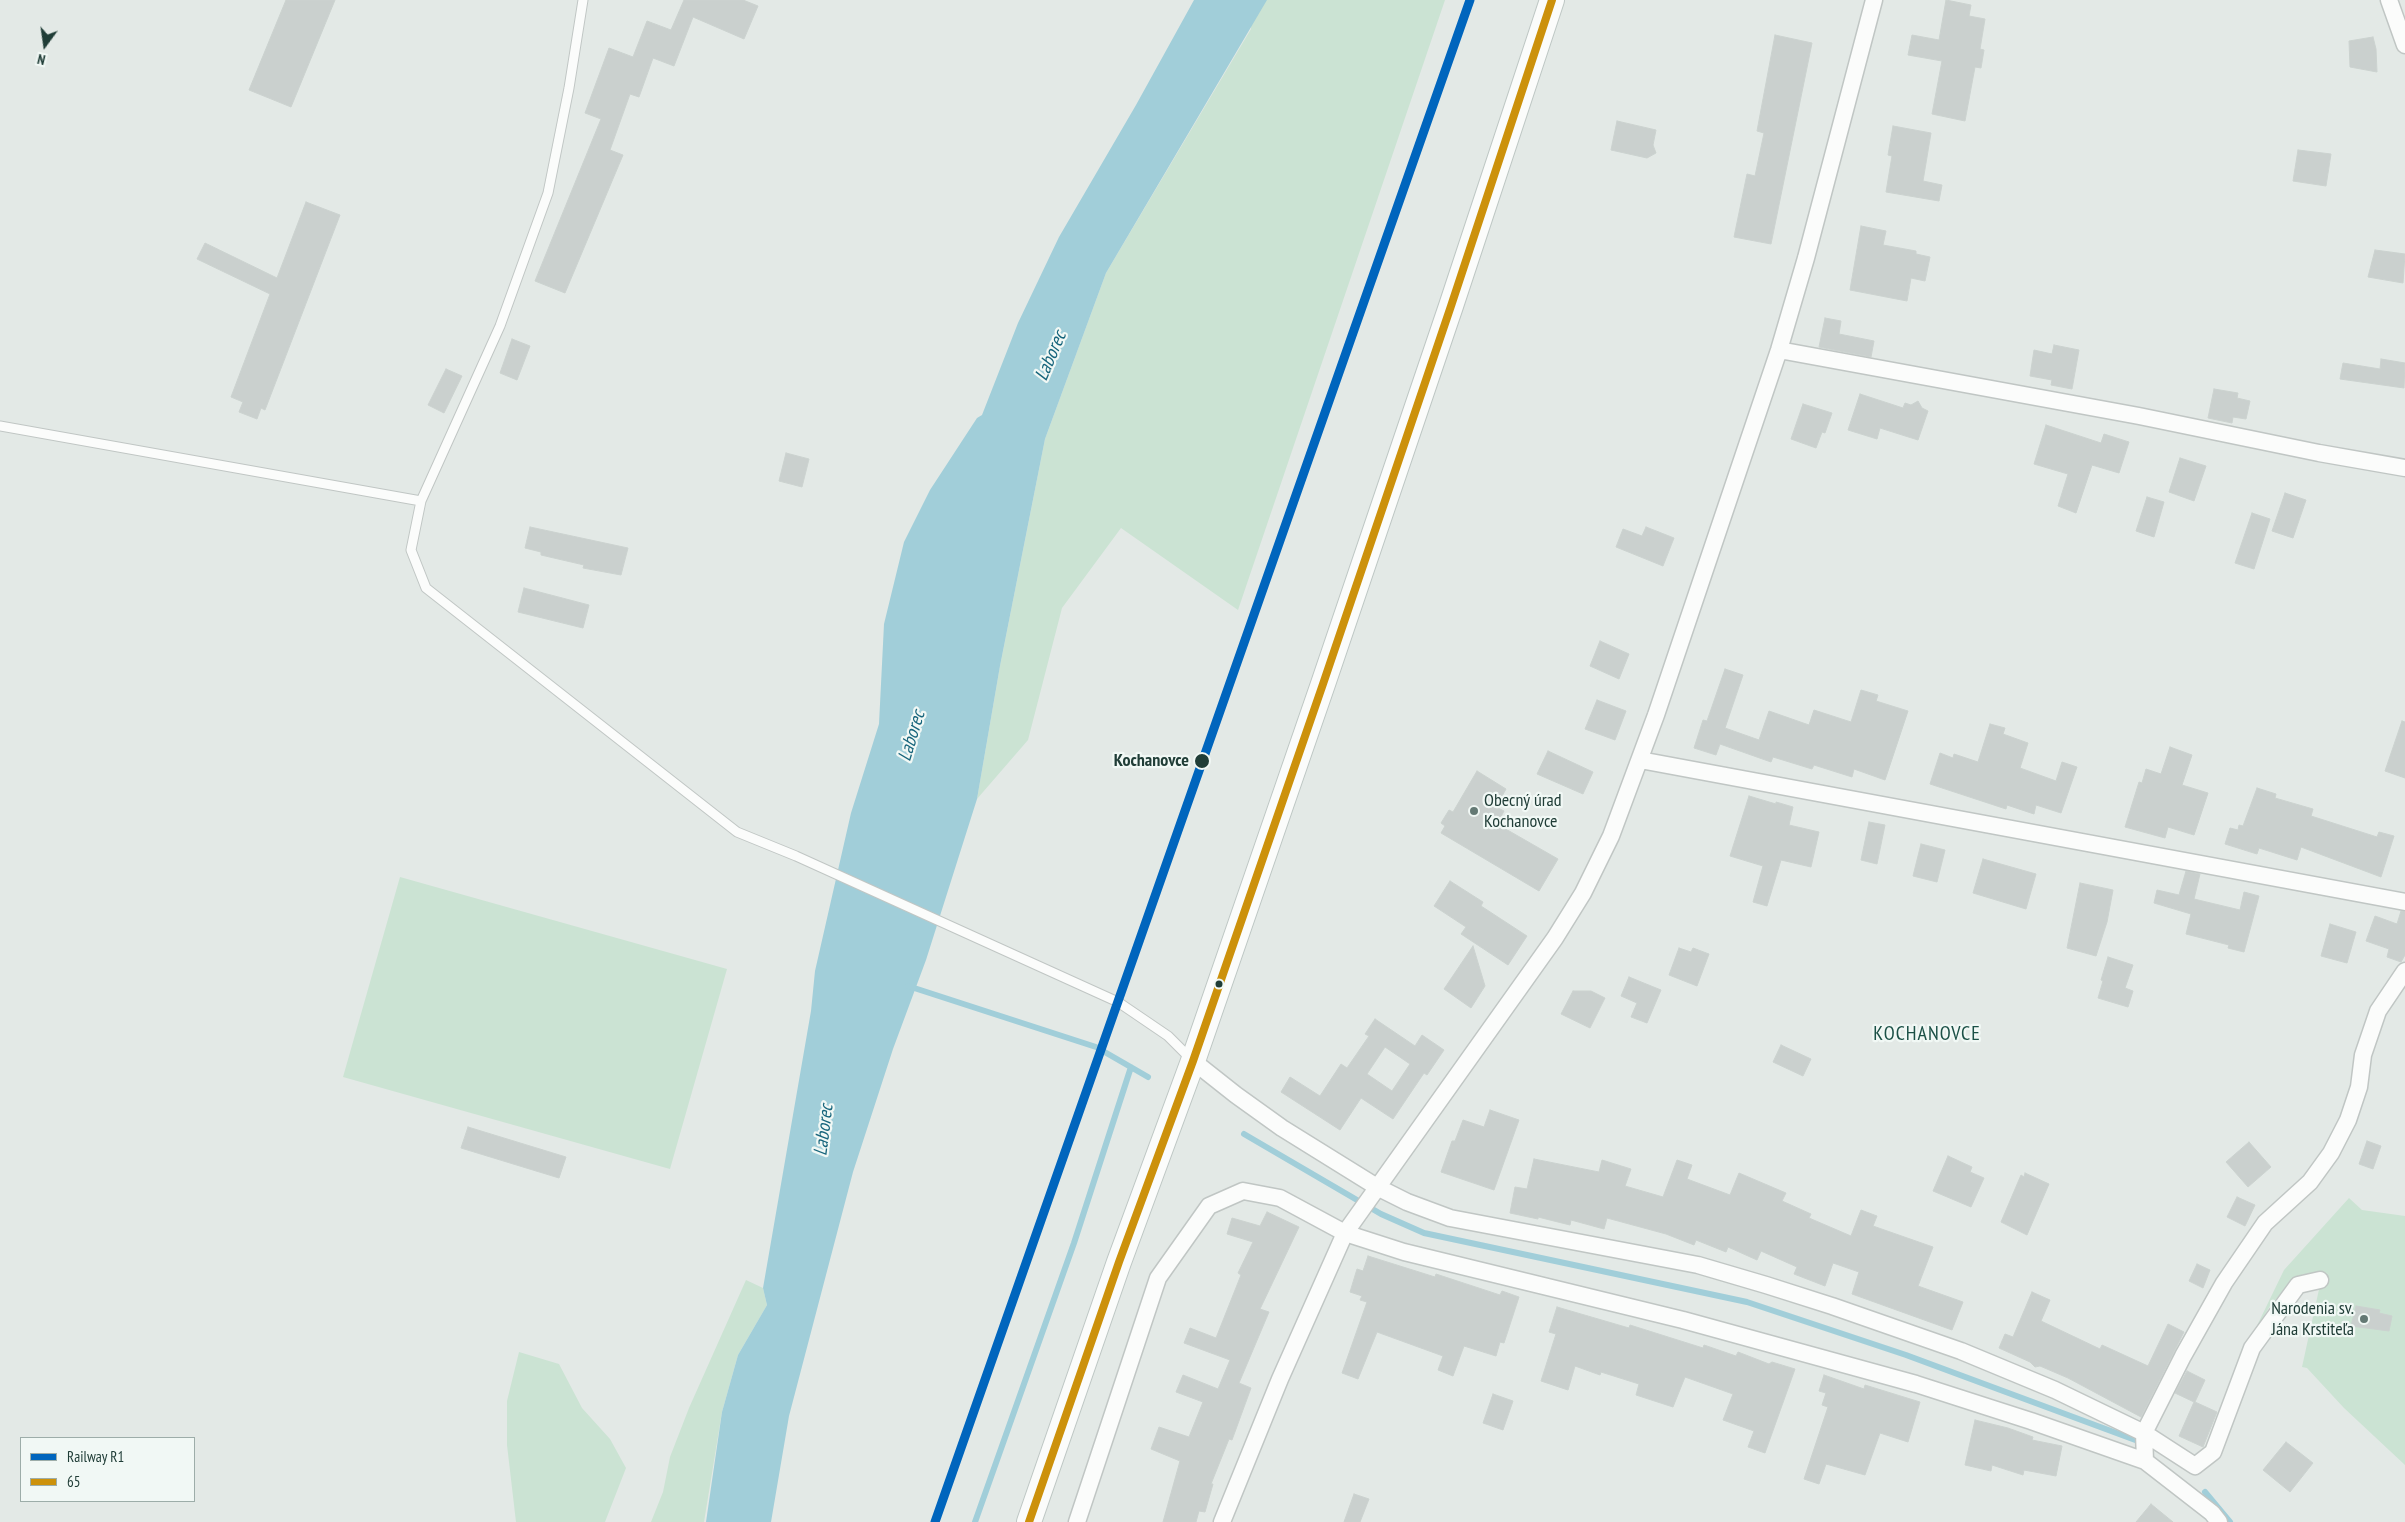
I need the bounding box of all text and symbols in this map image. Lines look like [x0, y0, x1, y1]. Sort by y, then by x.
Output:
north arrow [20, 20, 70, 70]
text: N [36, 50, 47, 69]
water label: Laborec [1030, 328, 1072, 384]
water label: Laborec [894, 708, 930, 764]
place label: Kochanovce [1114, 750, 1189, 772]
marker: Kochanovce [1193, 752, 1211, 770]
place label: Obecný úrad Kochanovce [1484, 790, 1562, 832]
marker: Obecný úrad Kochanovce [1468, 805, 1480, 817]
unlabelled marker [1214, 979, 1224, 989]
district label: KOCHANOVCE [1872, 1022, 1982, 1046]
water label: Laborec [810, 1103, 838, 1157]
place label: Narodenia sv. Jána Krstiteľa [2271, 1298, 2354, 1340]
marker: Narodenia sv. Jána Krstiteľa [2358, 1313, 2370, 1325]
legend [20, 1437, 195, 1502]
text: Railway R1 [67, 1447, 124, 1466]
text: 65 [67, 1472, 81, 1491]

